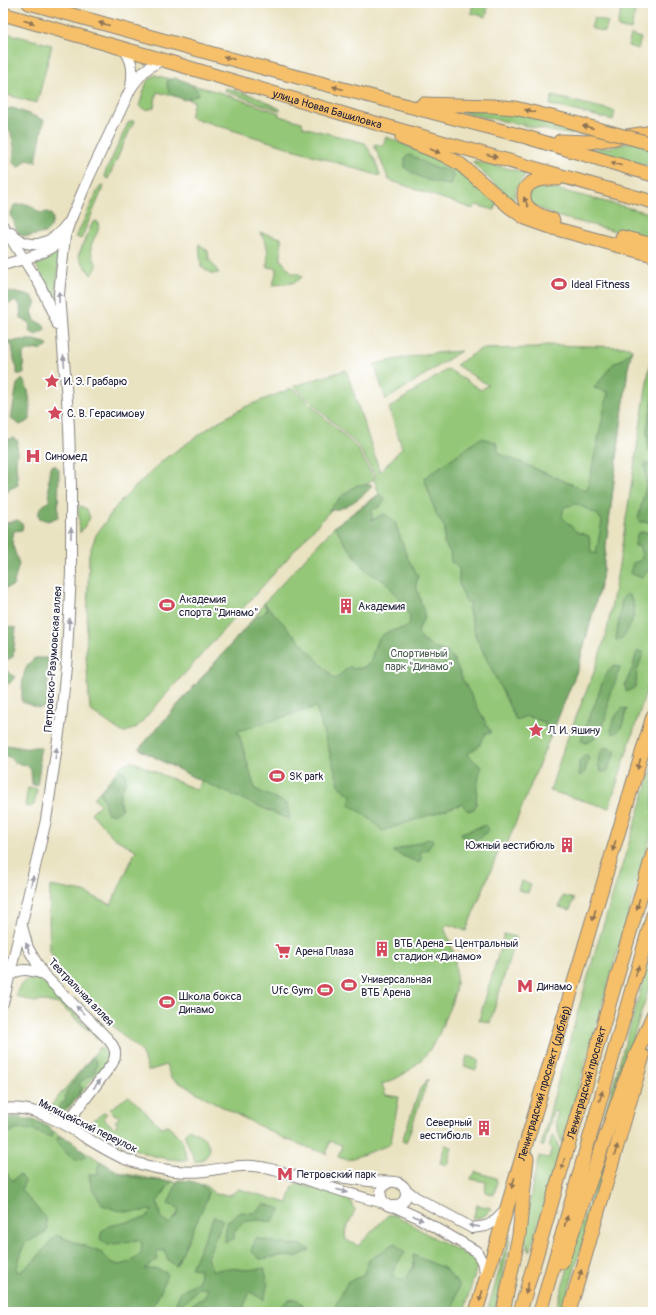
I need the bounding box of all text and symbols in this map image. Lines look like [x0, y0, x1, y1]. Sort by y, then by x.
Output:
one-way arrow [23, 19, 35, 25]
one-way arrow [98, 21, 110, 27]
one-way arrow [223, 55, 235, 61]
one-way arrow [332, 84, 344, 90]
street label: улица Новая Башиловка [270, 86, 383, 131]
one-way arrow [524, 108, 536, 114]
one-way arrow [582, 124, 594, 130]
one-way arrow [429, 149, 441, 155]
one-way arrow [487, 153, 499, 159]
one-way arrow [609, 161, 621, 167]
one-way arrow [523, 196, 530, 208]
sports icon: Ideal Fitness [550, 275, 568, 293]
place label: Ideal Fitness [571, 278, 630, 291]
one-way arrow [56, 291, 63, 303]
one-way arrow [60, 355, 67, 367]
place icon: И. Э. Грабарю [43, 372, 61, 390]
place label: И. Э. Грабарю [64, 375, 127, 388]
place icon: С. В. Герасимову [46, 404, 64, 422]
place label: С. В. Герасимову [67, 407, 145, 420]
hospital icon: Синомед [24, 447, 42, 465]
place label: Синомед [45, 450, 88, 463]
one-way arrow [68, 526, 74, 539]
street label: Петровско-Разумовская аллея [41, 586, 65, 732]
place label: Академия спорта "Динамо" [179, 593, 259, 619]
sports icon: Академия спорта "Динамо" [158, 596, 176, 614]
building icon: Академия [337, 597, 355, 615]
place label: Академия [358, 600, 405, 613]
one-way arrow [65, 618, 72, 630]
park label: Спортивный парк "Динамо" [385, 647, 453, 673]
place icon: Л. И. Яшину [527, 721, 545, 739]
place label: Л. И. Яшину [547, 724, 600, 737]
one-way arrow [53, 747, 59, 759]
one-way arrow [636, 758, 642, 770]
sports icon: SK park [268, 767, 286, 785]
place label: SK park [289, 770, 324, 783]
building icon: Южный вестибюль [558, 836, 576, 854]
place label: Южный вестибюль [466, 839, 555, 852]
one-way arrow [611, 840, 617, 852]
one-way arrow [29, 874, 35, 887]
one-way arrow [635, 899, 641, 911]
one-way arrow [591, 909, 597, 921]
place label: ВТБ Арена – Центральный стадион «Динамо» [394, 937, 518, 963]
building icon: ВТБ Арена – Центральный стадион «Динамо» [373, 940, 391, 958]
one-way arrow [25, 941, 31, 953]
supermarket icon: Арена Плаза [274, 942, 292, 960]
place label: Арена Плаза [295, 945, 354, 958]
street label: Театральная аллея [45, 956, 117, 1028]
one-way arrow [634, 964, 640, 976]
place label: Универсальная ВТБ Арена [361, 973, 431, 999]
sports icon: Универсальная ВТБ Арена [340, 976, 358, 994]
metro station icon: Динамо [516, 977, 534, 995]
place label: Динамо [536, 980, 572, 993]
sports icon: Ufc Gym [316, 981, 334, 999]
place label: Ufc Gym [272, 984, 313, 997]
place label: Школа бокса Динамо [178, 990, 241, 1016]
sports icon: Школа бокса Динамо [158, 993, 176, 1011]
street label: Ленинградский проспект (дублёр) [515, 1004, 573, 1163]
one-way arrow [75, 1005, 85, 1015]
street label: Ленинградский проспект [564, 1024, 609, 1141]
one-way arrow [93, 1078, 101, 1089]
one-way arrow [598, 1089, 604, 1101]
street label: Милицейский переулок [36, 1096, 140, 1156]
place label: Cеверный вестибюль [420, 1116, 472, 1142]
building icon: Cеверный вестибюль [475, 1119, 493, 1137]
one-way arrow [613, 1143, 619, 1155]
one-way arrow [560, 1158, 566, 1170]
metro station icon: Петровский парк [276, 1165, 294, 1183]
place label: Петровский парк [297, 1168, 377, 1181]
one-way arrow [510, 1178, 516, 1190]
one-way arrow [336, 1188, 348, 1194]
one-way arrow [563, 1214, 569, 1226]
one-way arrow [413, 1215, 424, 1221]
one-way arrow [467, 1223, 480, 1230]
one-way arrow [577, 1268, 583, 1280]
one-way arrow [524, 1283, 530, 1295]
one-way arrow [478, 1290, 484, 1302]

